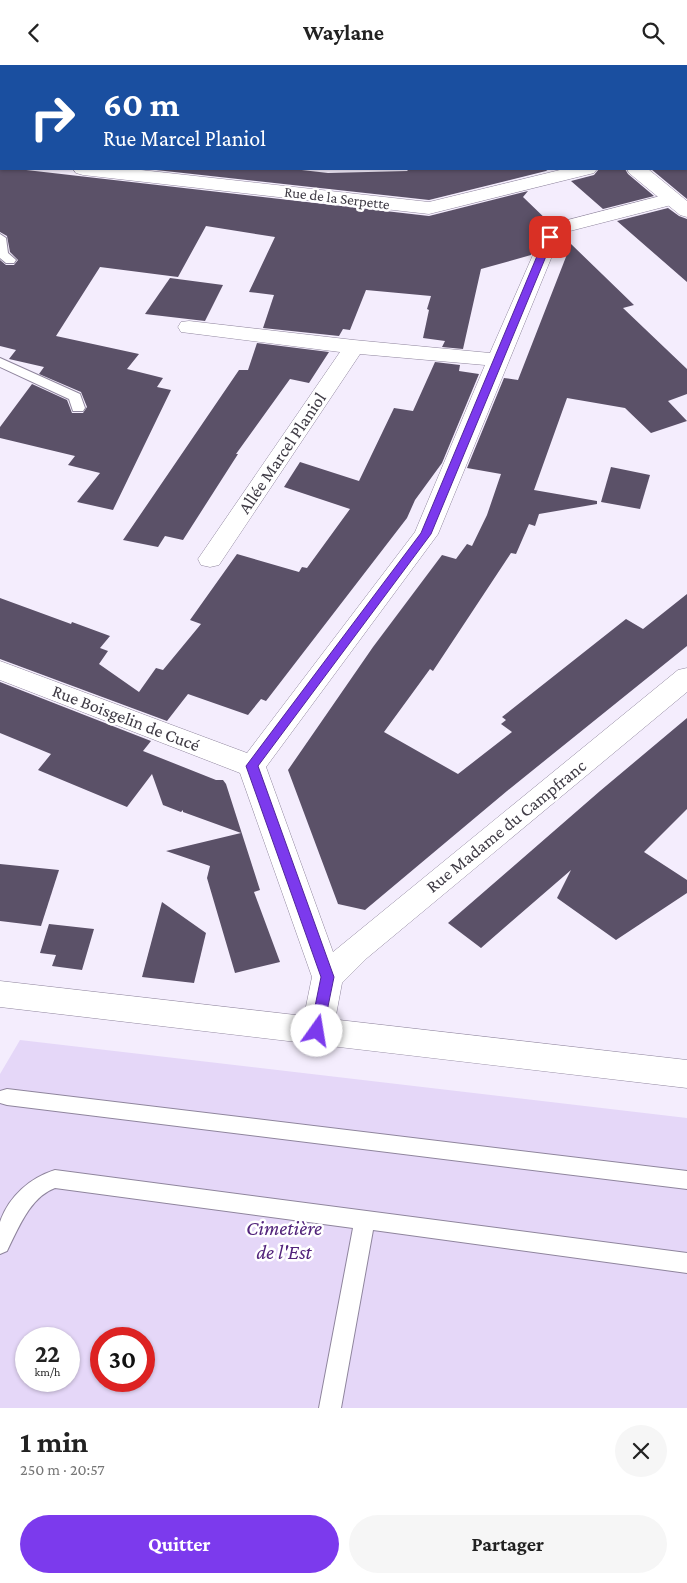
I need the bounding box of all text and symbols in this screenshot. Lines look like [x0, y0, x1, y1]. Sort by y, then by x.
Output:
icon: back [20, 19, 48, 47]
icon: search [639, 19, 667, 47]
text: Waylane [303, 20, 384, 45]
icon: right [20, 85, 85, 150]
text: 60 m [103, 85, 180, 124]
text: Rue Marcel Planiol [103, 126, 266, 151]
street label: Rue de la Serpette [283, 184, 391, 213]
pin [529, 216, 571, 258]
icon: arrive [536, 223, 564, 251]
street label: Allée Marcel Planiol [234, 388, 330, 517]
street label: Rue Boisgelin de Cucé [49, 681, 203, 755]
street label: Rue Madame du Campfranc [422, 755, 590, 897]
position arrow [290, 1004, 342, 1056]
park label: Cimetière de l'Est [246, 1216, 322, 1264]
speed limit sign: 30 [90, 1327, 155, 1392]
text: 22 [35, 1340, 60, 1367]
text: km/h [35, 1365, 60, 1379]
text: 1 min [20, 1425, 88, 1458]
button: close [615, 1425, 667, 1477]
text: 250 m · 20:57 [20, 1461, 105, 1478]
button: Quitter [20, 1515, 339, 1573]
button: Partager [349, 1515, 667, 1573]

